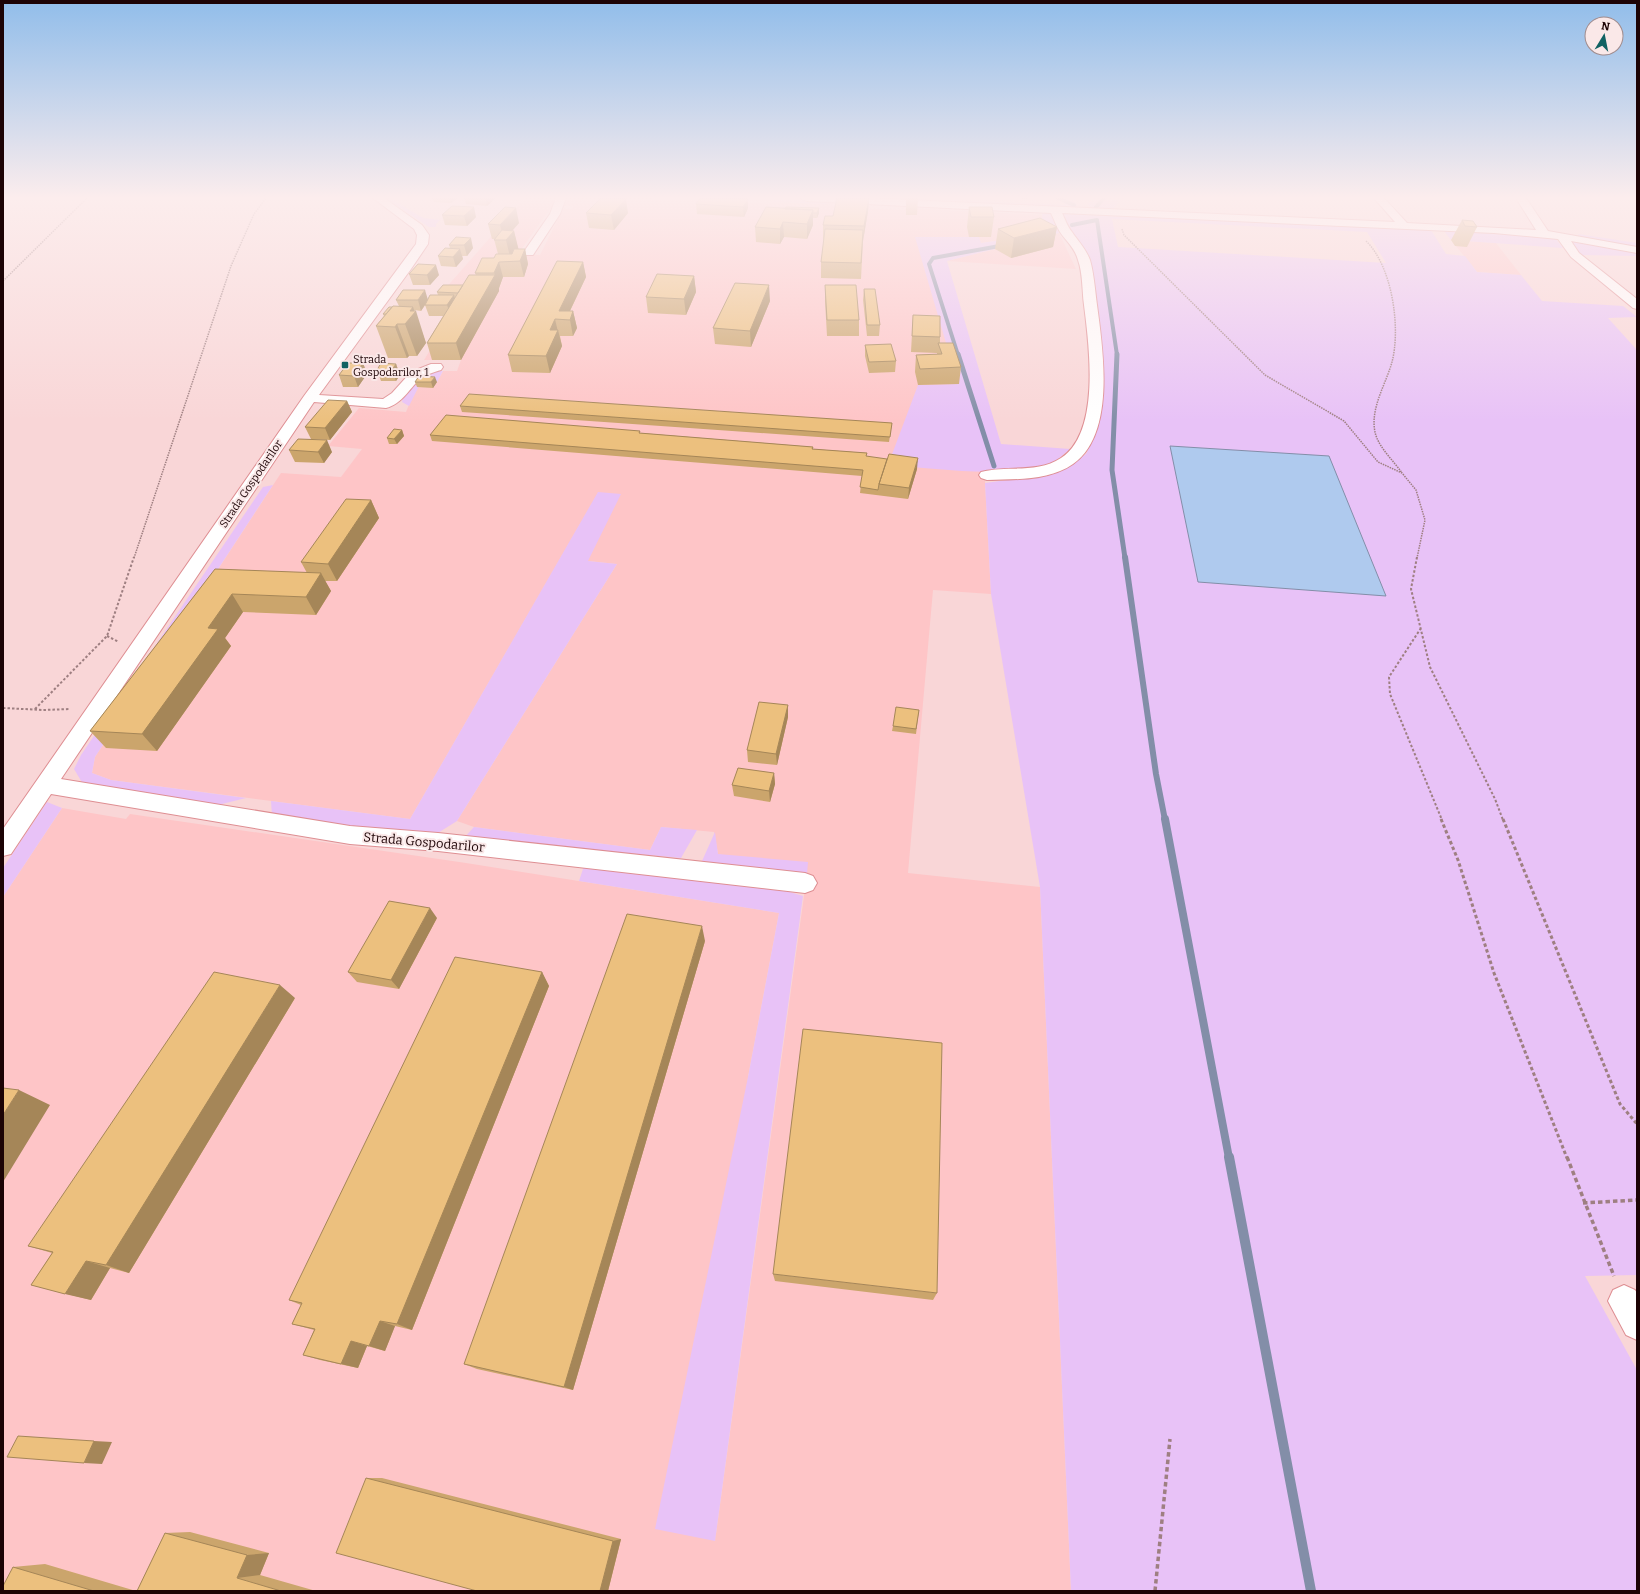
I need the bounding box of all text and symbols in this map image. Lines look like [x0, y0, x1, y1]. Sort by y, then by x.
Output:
north arrow [1584, 16, 1624, 56]
text: N [1600, 20, 1611, 34]
place label: Strada Gospodarilor, 1 [353, 353, 429, 379]
marker: Strada Gospodarilor, 1 [340, 360, 350, 370]
street label: Strada Gospodarilor [217, 438, 285, 530]
street label: Strada Gospodarilor [363, 829, 485, 855]

